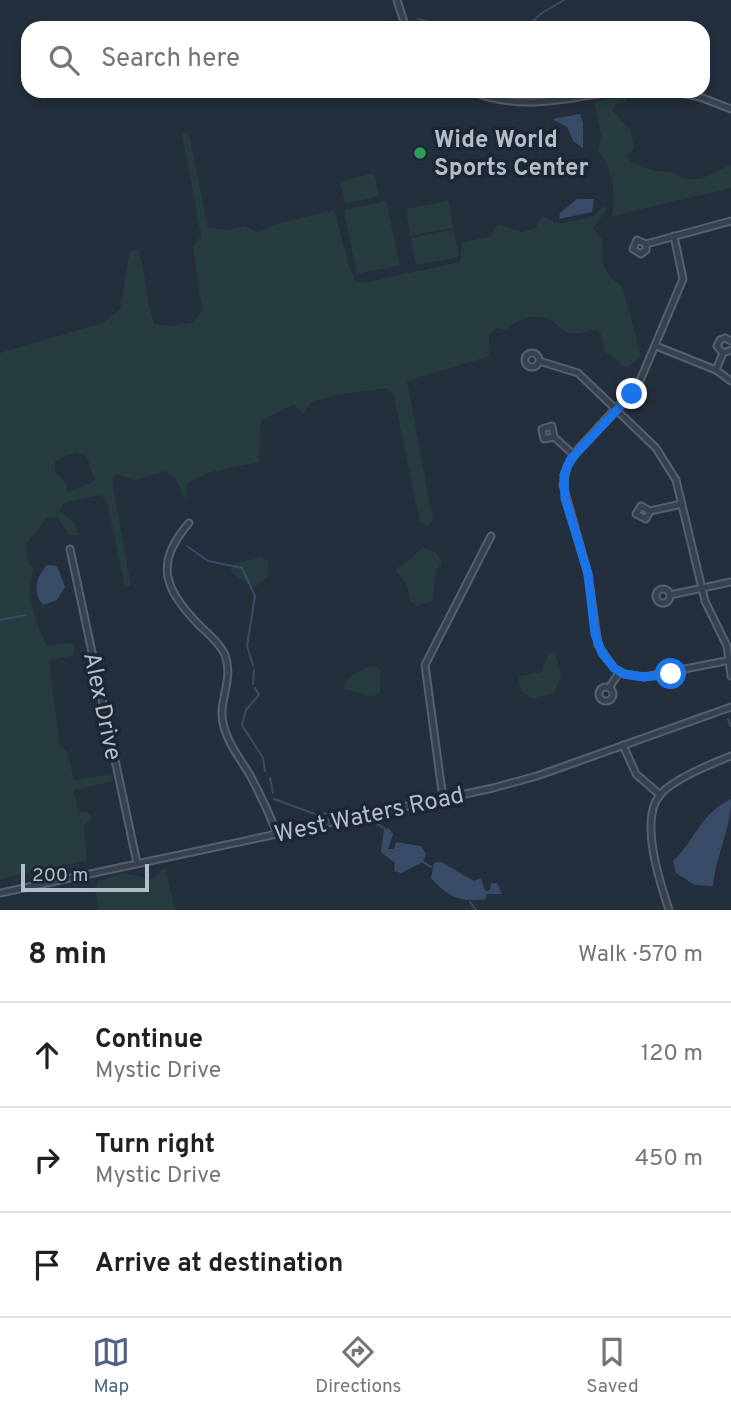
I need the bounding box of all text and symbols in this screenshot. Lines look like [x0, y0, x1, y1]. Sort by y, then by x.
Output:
search box [21, 21, 710, 98]
icon: search [45, 41, 83, 79]
text: Search here [101, 43, 240, 76]
place label: Wide World Sports Center [434, 126, 589, 184]
marker: Wide World Sports Center [412, 145, 428, 161]
route end [616, 378, 647, 409]
street label: Alex Drive [75, 650, 127, 763]
route start [655, 658, 686, 689]
street label: West Waters Road [272, 781, 467, 851]
scale bar [21, 861, 149, 893]
text: 200 m [32, 864, 88, 888]
text: 8 min [28, 937, 107, 974]
text: Walk · 570 m [578, 941, 703, 970]
text: Continue [95, 1024, 203, 1057]
icon: ahead [28, 1036, 66, 1074]
text: 120 m [641, 1040, 703, 1069]
text: Mystic Drive [95, 1057, 221, 1086]
text: Turn right [95, 1129, 215, 1162]
icon: right [28, 1141, 66, 1179]
text: 450 m [635, 1145, 703, 1174]
text: Mystic Drive [95, 1162, 221, 1191]
icon: arrive [28, 1246, 66, 1284]
text: Arrive at destination [95, 1248, 343, 1281]
tab: Map [92, 1333, 130, 1399]
tab: Directions [315, 1333, 402, 1399]
tab: Saved [586, 1333, 639, 1399]

